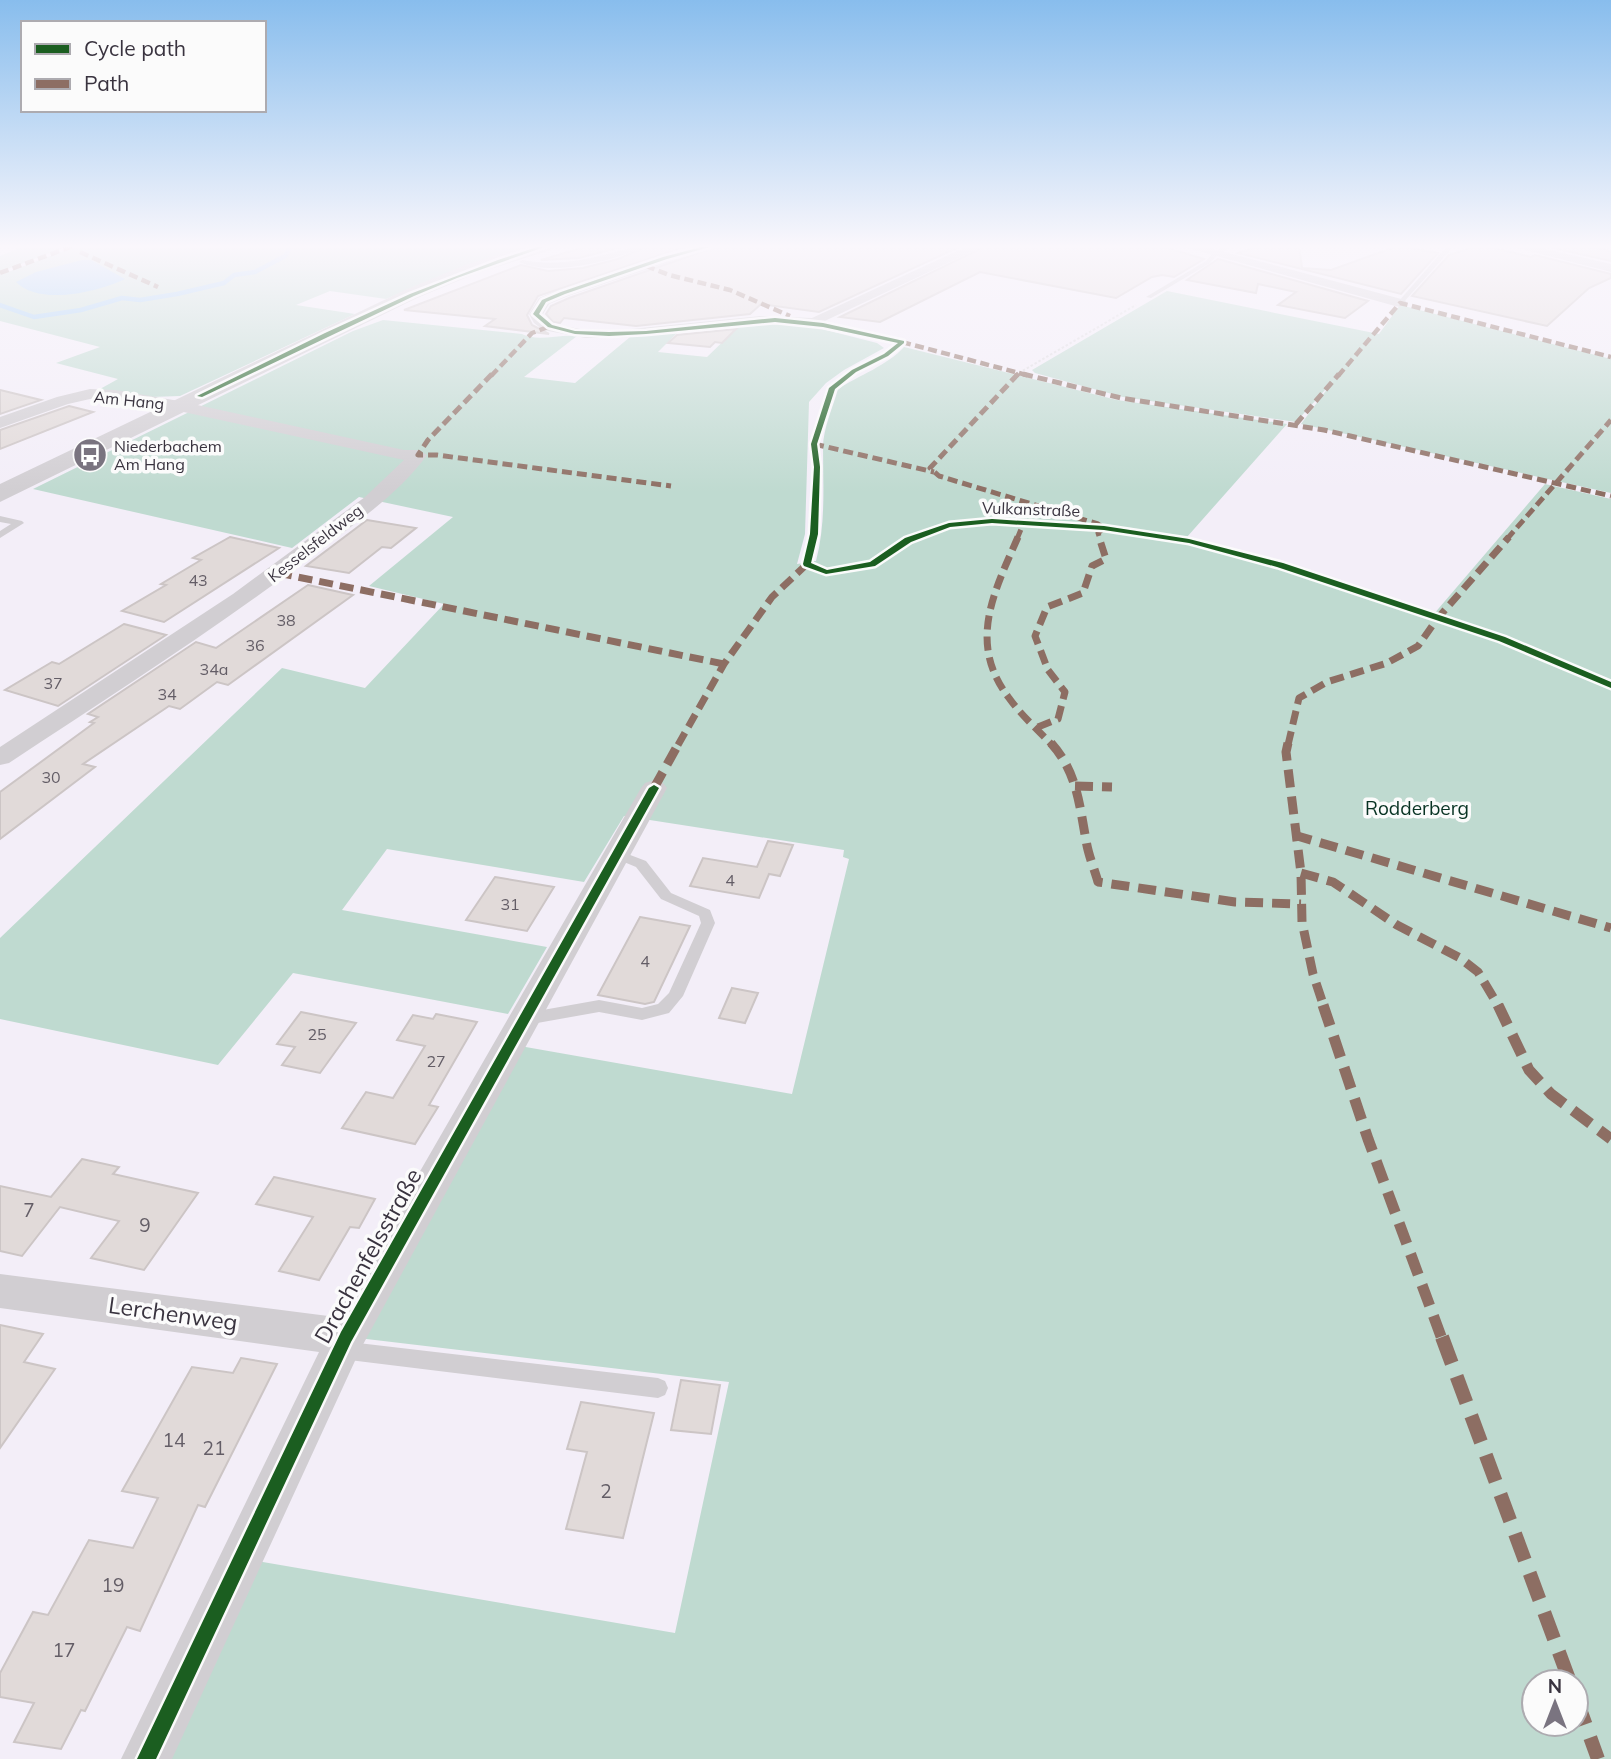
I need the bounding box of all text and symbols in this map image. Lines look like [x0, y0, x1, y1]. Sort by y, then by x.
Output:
legend [21, 21, 266, 112]
text: Cycle path [84, 35, 186, 61]
text: Path [84, 70, 129, 96]
street label: Am Hang [93, 386, 165, 414]
bus stop icon: Niederbachem Am Hang [71, 436, 109, 474]
place label: Niederbachem Am Hang [114, 436, 222, 474]
street label: Vulkanstraße [982, 497, 1080, 521]
street label: Kesselsfeldweg [264, 500, 366, 586]
house number: 43 [188, 570, 208, 590]
house number: 38 [276, 610, 296, 630]
house number: 36 [245, 635, 265, 655]
house number: 34a [200, 659, 228, 679]
house number: 37 [43, 673, 63, 693]
house number: 34 [157, 684, 177, 704]
house number: 30 [41, 767, 61, 787]
park label: Rodderberg [1365, 796, 1469, 820]
house number: 4 [725, 870, 735, 890]
house number: 31 [500, 894, 520, 914]
house number: 4 [640, 951, 650, 971]
house number: 25 [307, 1024, 327, 1044]
house number: 27 [426, 1051, 446, 1071]
street label: Drachenfelsstraße [308, 1163, 428, 1348]
house number: 7 [23, 1198, 35, 1222]
house number: 9 [139, 1213, 151, 1237]
street label: Lerchenweg [107, 1290, 239, 1337]
house number: 14 [163, 1428, 185, 1452]
house number: 21 [203, 1436, 225, 1460]
house number: 2 [600, 1479, 612, 1503]
house number: 19 [102, 1573, 124, 1597]
house number: 17 [53, 1638, 75, 1662]
north arrow [1520, 1668, 1590, 1738]
text: N [1548, 1674, 1562, 1698]

